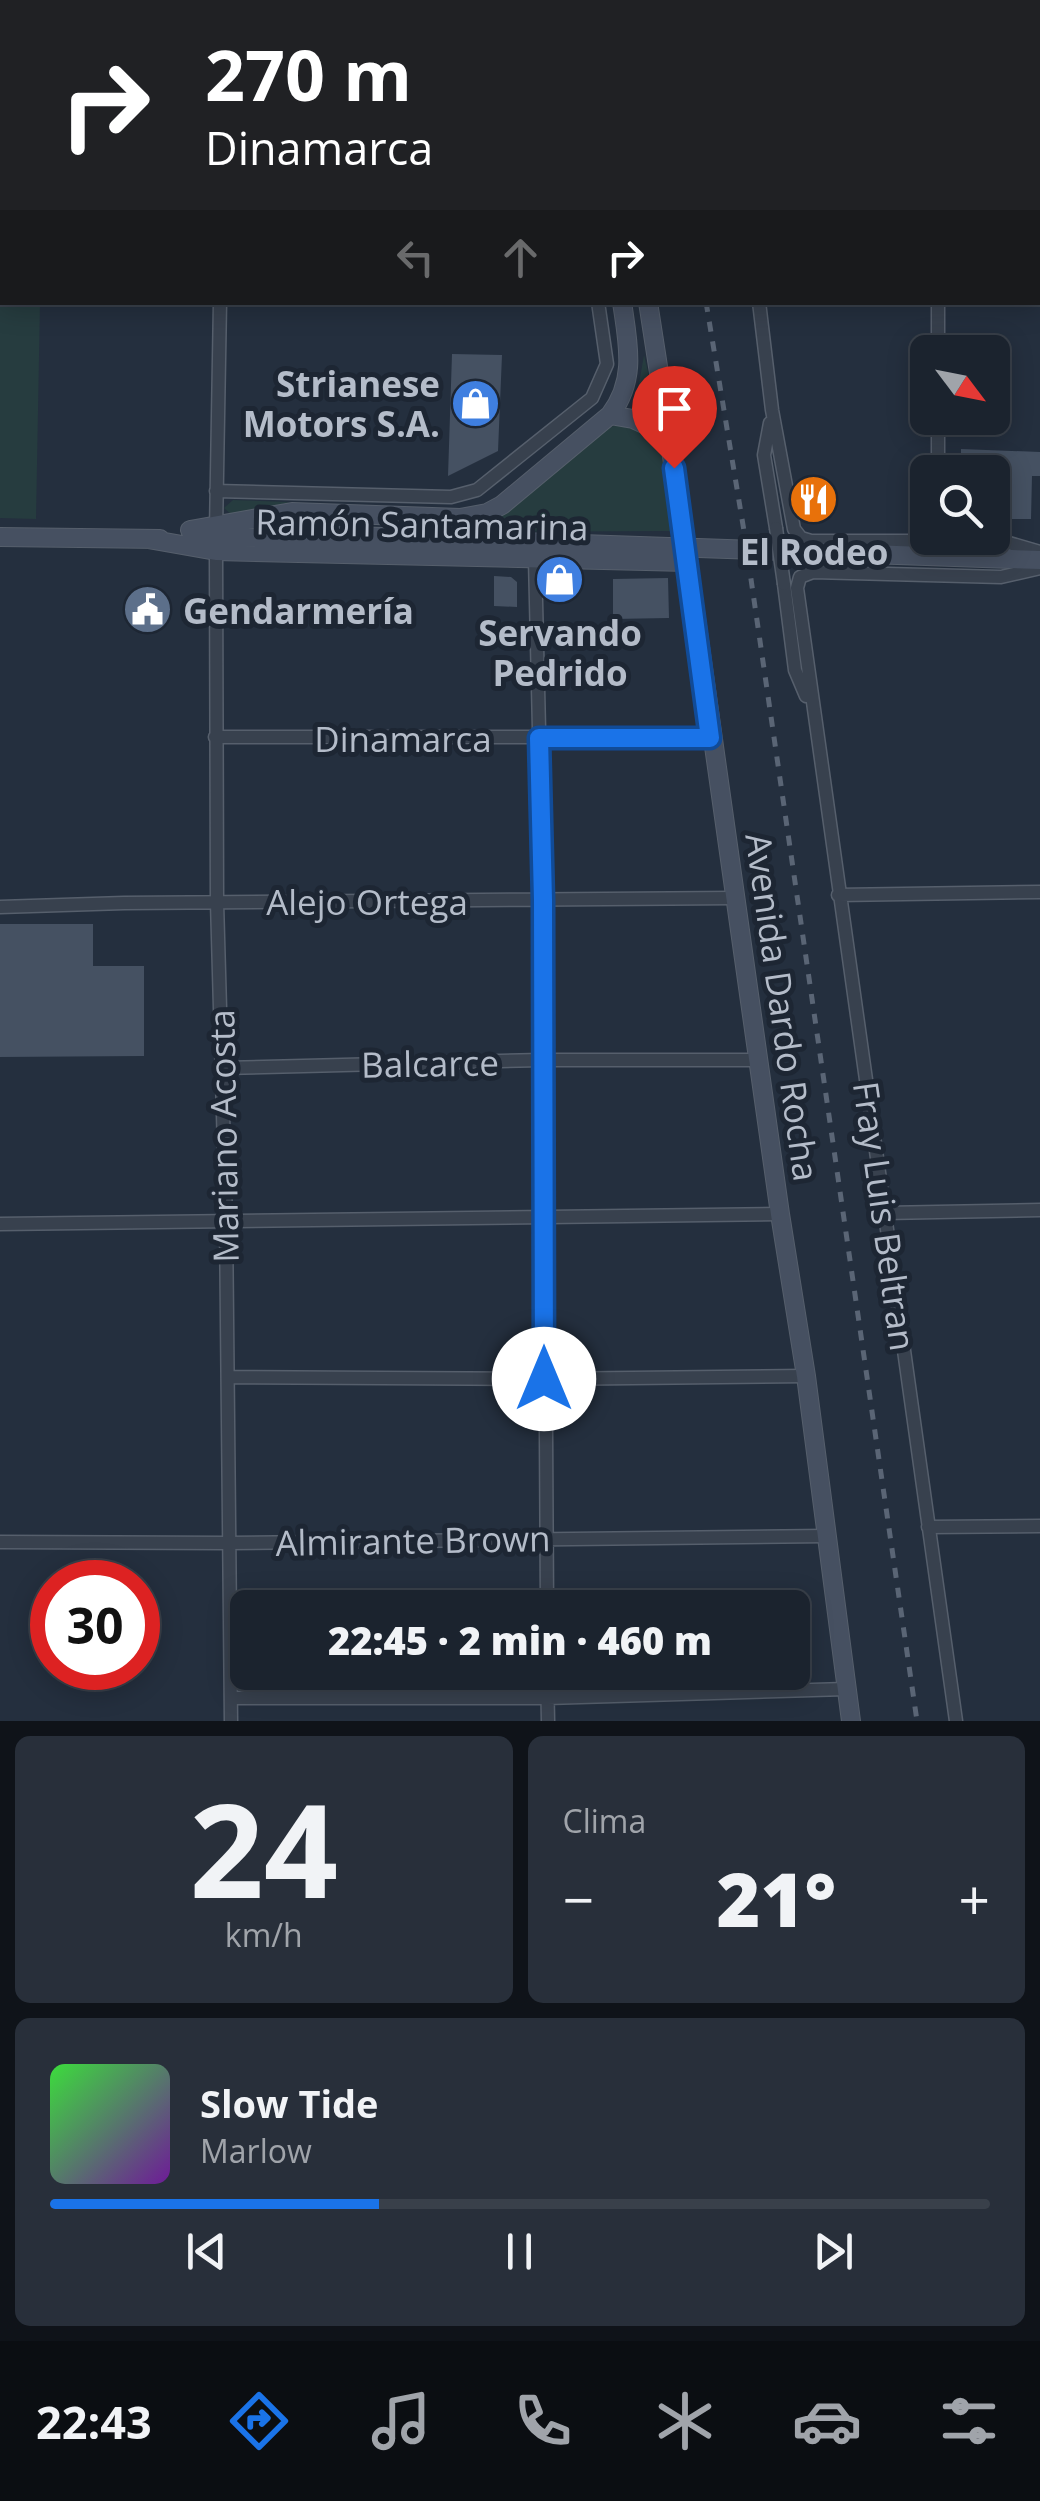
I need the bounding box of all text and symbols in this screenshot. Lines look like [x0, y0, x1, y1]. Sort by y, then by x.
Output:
text: 270 m [205, 26, 412, 122]
icon: right [40, 40, 170, 170]
text: Dinamarca [205, 117, 433, 178]
icon: left [388, 230, 443, 285]
icon: ahead [493, 230, 548, 285]
icon: right [598, 230, 653, 285]
north arrow [910, 335, 1010, 435]
map controls [910, 335, 1010, 555]
place label: Strianese Motors S.A. [243, 360, 440, 447]
pin [632, 366, 717, 469]
shop icon: Strianese Motors S.A. [449, 377, 501, 429]
icon: arrive [647, 381, 702, 436]
button: search [910, 455, 1010, 555]
restaurant icon: El Rodeo [788, 473, 840, 525]
street label: Ramón Santamarina [255, 498, 589, 550]
place label: El Rodeo [740, 528, 888, 575]
shop icon: Servando Pedrido [534, 554, 586, 606]
public building icon: Gendarmería [122, 584, 174, 636]
place label: Gendarmería [183, 587, 414, 634]
place label: Servando Pedrido [478, 609, 642, 696]
street label: Dinamarca [314, 715, 492, 762]
street label: Avenida Dardo Rocha [735, 830, 831, 1184]
street label: Alejo Ortega [266, 878, 468, 925]
street label: Mariano Acosta [197, 1009, 249, 1263]
street label: Balcarce [361, 1038, 499, 1088]
street label: Fray Luis Beltran [843, 1078, 927, 1354]
position arrow [492, 1327, 596, 1431]
street label: Almirante Brown [275, 1514, 551, 1566]
speed limit sign: 30 [30, 1560, 160, 1690]
text: 22:45 · 2 min · 460 m [328, 1614, 712, 1666]
text: 24 [189, 1759, 338, 1936]
text: Clima [563, 1799, 646, 1842]
text: 21° [716, 1847, 836, 1949]
text: − [563, 1861, 594, 1936]
text: + [959, 1861, 990, 1936]
text: km/h [225, 1913, 303, 1956]
text: Slow Tide [200, 2077, 379, 2129]
text: Marlow [200, 2129, 312, 2172]
icon: previous [179, 2224, 234, 2279]
icon: pause [492, 2224, 547, 2279]
icon: next [806, 2224, 861, 2279]
icon: directions [224, 2386, 294, 2456]
icon: music [366, 2386, 436, 2456]
icon: phone [508, 2386, 578, 2456]
icon: climate [650, 2386, 720, 2456]
icon: car [792, 2386, 862, 2456]
icon: filters [934, 2386, 1004, 2456]
text: 22:43 [36, 2391, 152, 2452]

